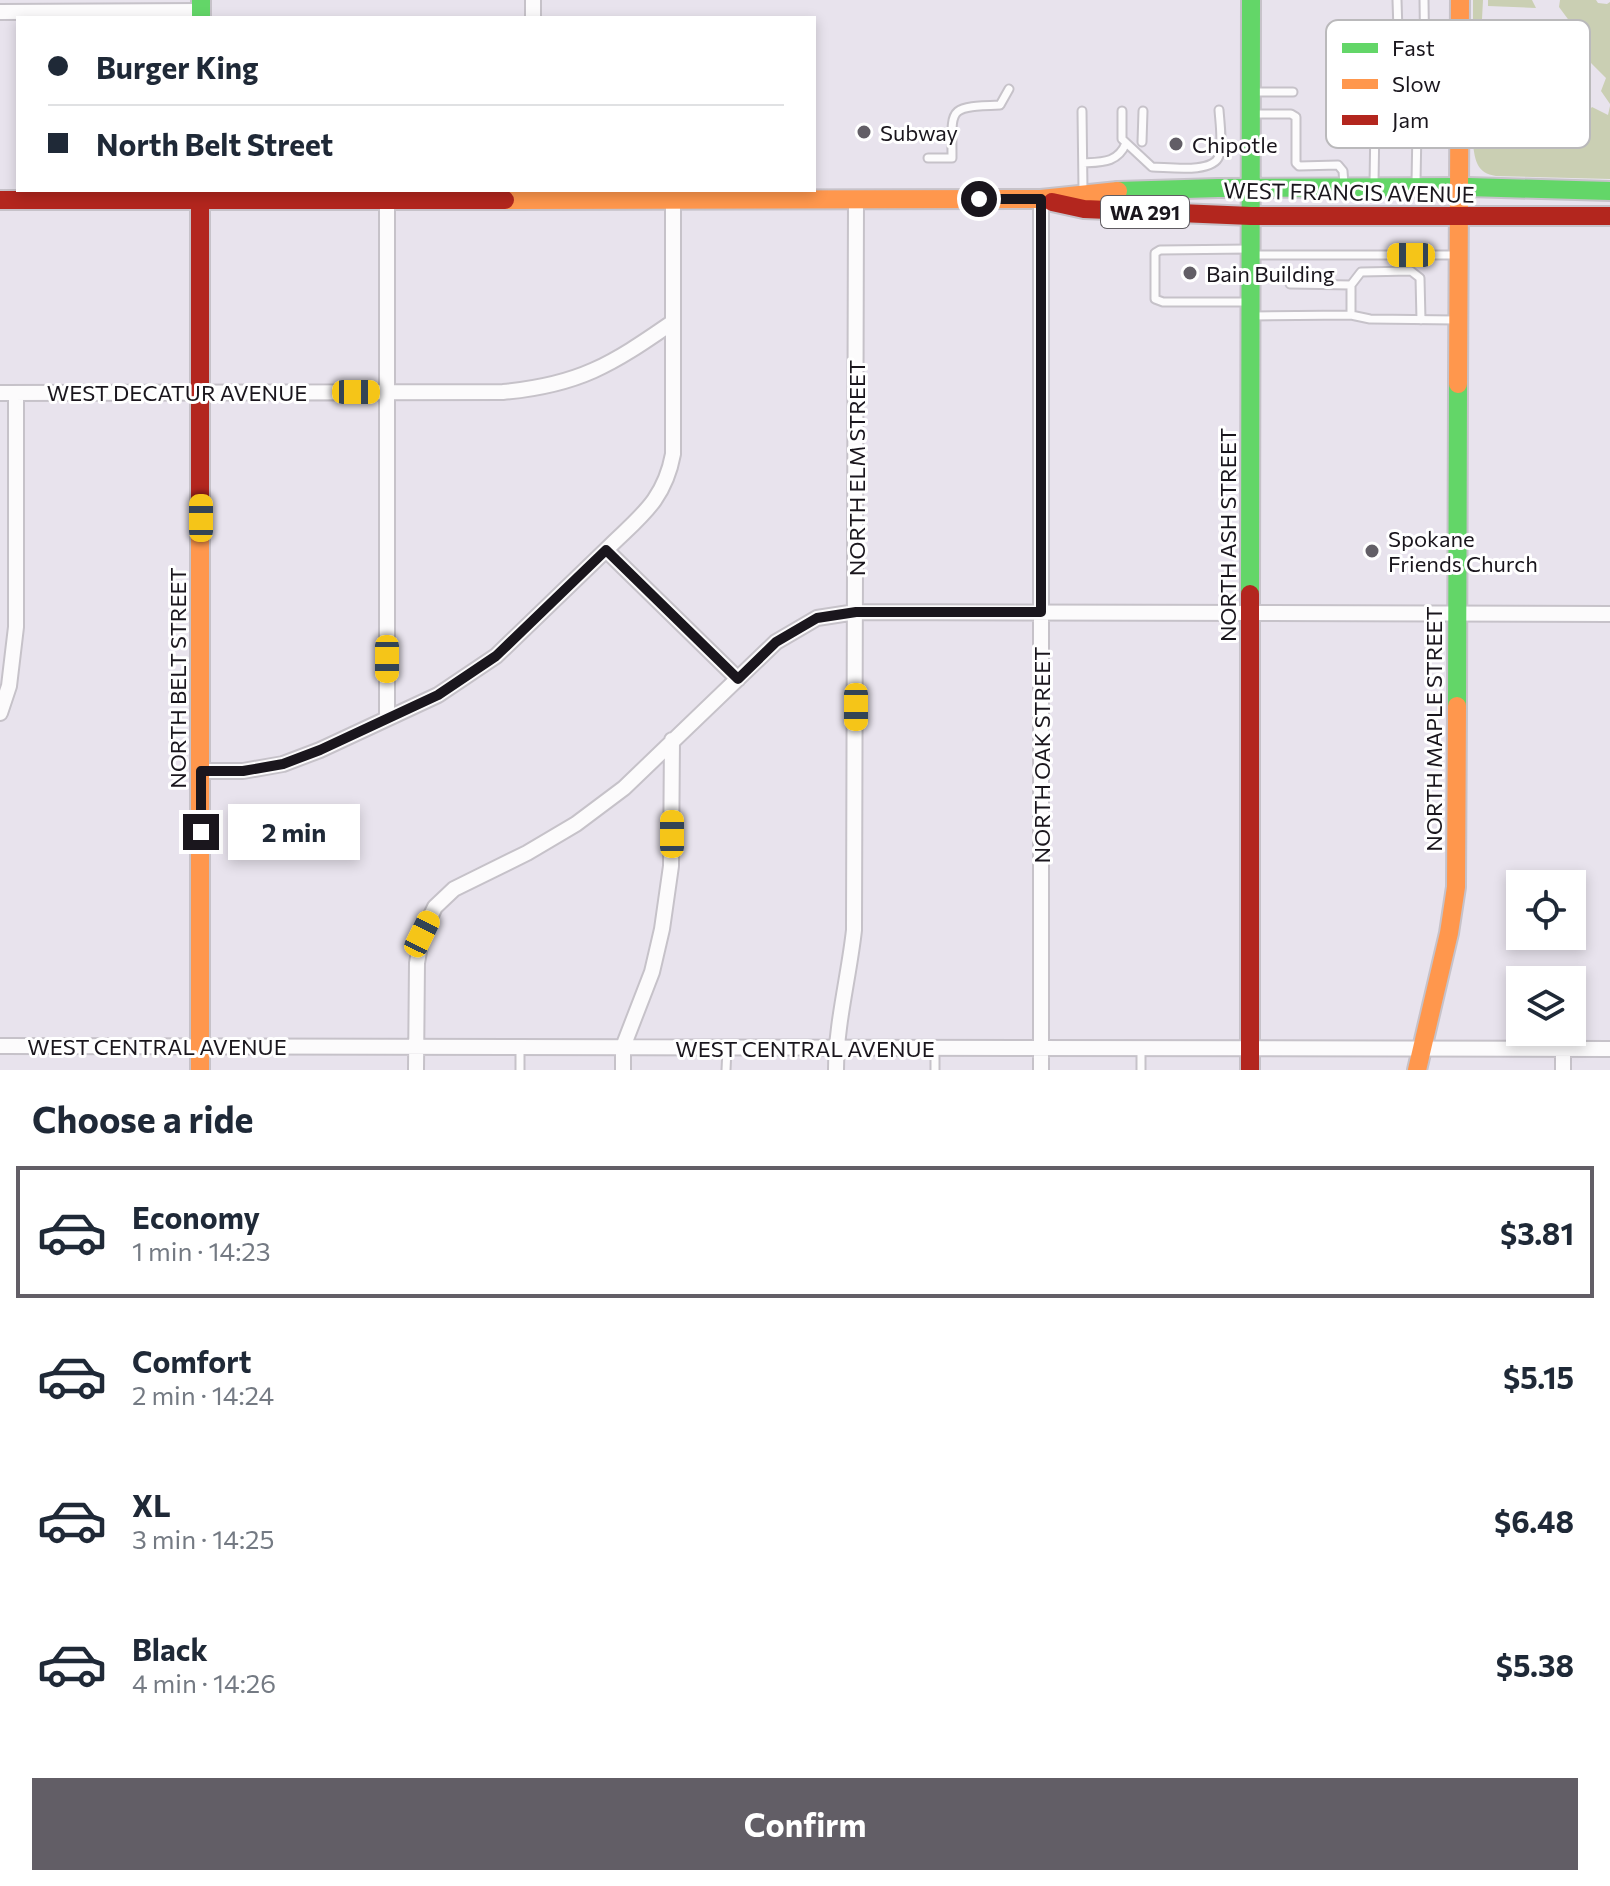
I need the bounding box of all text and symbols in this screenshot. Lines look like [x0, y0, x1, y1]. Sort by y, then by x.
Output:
legend [1326, 20, 1590, 148]
text: Fast [1392, 34, 1435, 61]
text: Burger King [96, 48, 259, 85]
text: Slow [1392, 70, 1441, 97]
text: Jam [1392, 106, 1429, 133]
place label: Subway [880, 119, 958, 146]
marker: Subway [855, 123, 873, 141]
text: North Belt Street [96, 125, 333, 162]
place label: Chipotle [1192, 131, 1278, 158]
marker: Chipotle [1167, 135, 1185, 153]
street label: WEST FRANCIS AVENUE [1223, 176, 1475, 208]
route start [961, 181, 997, 217]
road number: WA 291 [1101, 196, 1189, 228]
car [1387, 243, 1435, 267]
place label: Bain Building [1206, 260, 1335, 287]
marker: Bain Building [1181, 264, 1199, 282]
street label: NORTH ELM STREET [843, 360, 870, 576]
street label: WEST DECATUR AVENUE [47, 379, 307, 406]
car [332, 380, 380, 404]
street label: NORTH ASH STREET [1214, 428, 1241, 642]
car [189, 494, 213, 542]
place label: Spokane Friends Church [1388, 525, 1538, 577]
marker: Spokane Friends Church [1363, 542, 1381, 560]
street label: NORTH BELT STREET [164, 567, 191, 789]
street label: NORTH MAPLE STREET [1420, 606, 1447, 852]
car [375, 635, 399, 683]
street label: NORTH OAK STREET [1028, 647, 1055, 863]
car [844, 683, 868, 731]
callout: 2 min [229, 804, 361, 860]
car [660, 810, 684, 858]
route end [183, 814, 219, 850]
text: 2 min [262, 816, 326, 847]
map controls [1506, 870, 1586, 1046]
button: locate [1506, 870, 1586, 950]
car [401, 907, 443, 961]
button: layers [1506, 966, 1586, 1046]
street label: WEST CENTRAL AVENUE [27, 1033, 287, 1060]
street label: WEST CENTRAL AVENUE [675, 1035, 935, 1062]
text: Choose a ride [32, 1096, 253, 1140]
icon: car [36, 1196, 108, 1268]
text: Economy [132, 1198, 260, 1235]
text: $3.81 [1500, 1214, 1574, 1251]
text: 1 min · 14:23 [132, 1235, 271, 1266]
icon: car [36, 1340, 108, 1412]
text: Comfort [132, 1342, 251, 1379]
text: $5.15 [1503, 1358, 1574, 1395]
text: 2 min · 14:24 [132, 1379, 274, 1410]
icon: car [36, 1484, 108, 1556]
text: XL [132, 1486, 171, 1523]
text: $6.48 [1494, 1502, 1574, 1539]
text: 3 min · 14:25 [132, 1523, 274, 1554]
icon: car [36, 1628, 108, 1700]
text: Black [132, 1630, 208, 1667]
text: $5.38 [1496, 1646, 1574, 1683]
text: 4 min · 14:26 [132, 1667, 276, 1698]
button: Confirm [32, 1778, 1578, 1870]

